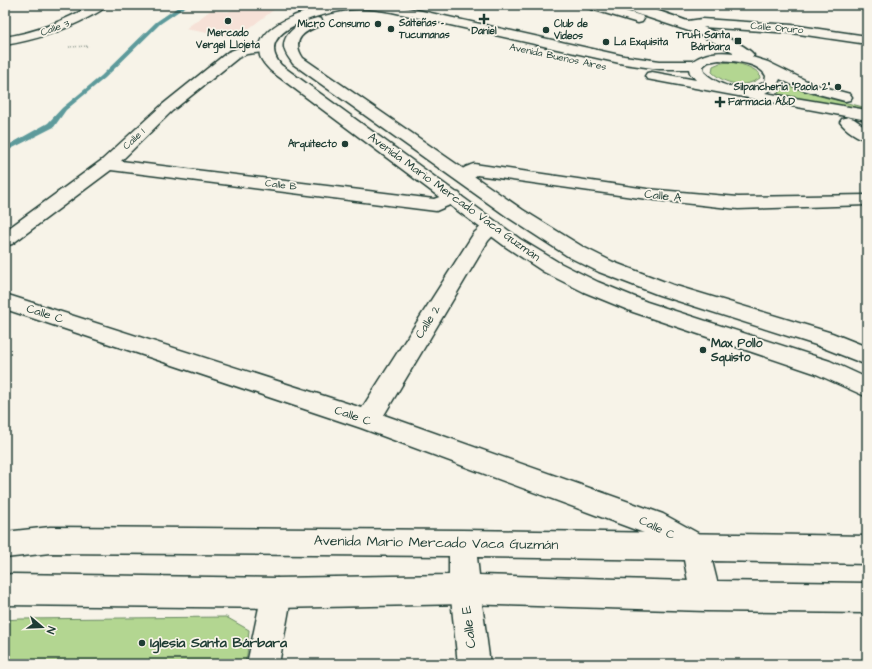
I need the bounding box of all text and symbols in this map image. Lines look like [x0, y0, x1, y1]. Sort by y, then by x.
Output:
marker: Daniel [479, 14, 489, 24]
street label: Calle 3 [39, 16, 71, 40]
marker: Mercado Vergel Llojeta [223, 16, 233, 26]
place label: Salteñas - Tucumanas [398, 16, 450, 42]
place label: Micro Consumo [298, 17, 370, 31]
place label: Club de Videos [553, 17, 588, 43]
marker: Micro Consumo [373, 19, 383, 29]
street label: Calle Oruro [750, 19, 804, 37]
marker: Salteñas - Tucumanas [386, 24, 396, 34]
place label: Daniel [471, 24, 497, 38]
marker: Club de Videos [541, 25, 551, 35]
place label: Mercado Vergel Llojeta [195, 26, 261, 54]
place label: Trufi Santa Bárbara [675, 28, 731, 54]
place label: La Exquisita [614, 35, 669, 50]
marker: Trufi Santa Bárbara [733, 36, 743, 46]
marker: La Exquisita [601, 37, 611, 47]
street label: Avenida Buenos Aires [508, 40, 608, 74]
place label: Silpancheria "Paola 2" [733, 80, 831, 95]
marker: Silpancheria "Paola 2" [833, 82, 843, 92]
place label: Farmacia A&D [728, 95, 795, 109]
marker: Farmacia A&D [715, 97, 725, 107]
street label: Calle 1 [120, 125, 149, 153]
street label: Avenida Mario Mercado Vaca Guzmán [364, 129, 544, 265]
place label: Arquitecto [288, 137, 337, 152]
marker: Arquitecto [340, 139, 350, 149]
street label: Calle B [264, 176, 298, 194]
street label: Calle A [644, 186, 683, 206]
street label: Calle C [24, 300, 66, 328]
street label: Calle 2 [411, 302, 445, 342]
place label: Max Pollo Squisto [710, 335, 763, 367]
marker: Max Pollo Squisto [698, 345, 708, 355]
street label: Calle C [332, 402, 374, 430]
street label: Calle C [636, 512, 678, 544]
street label: Avenida Mario Mercado Vaca Guzmán [314, 531, 558, 555]
street label: Calle E [456, 604, 482, 650]
north arrow [22, 607, 62, 647]
text: N [43, 624, 59, 636]
place label: Iglesia Santa Bárbara [150, 633, 288, 654]
marker: Iglesia Santa Bárbara [137, 638, 147, 648]

